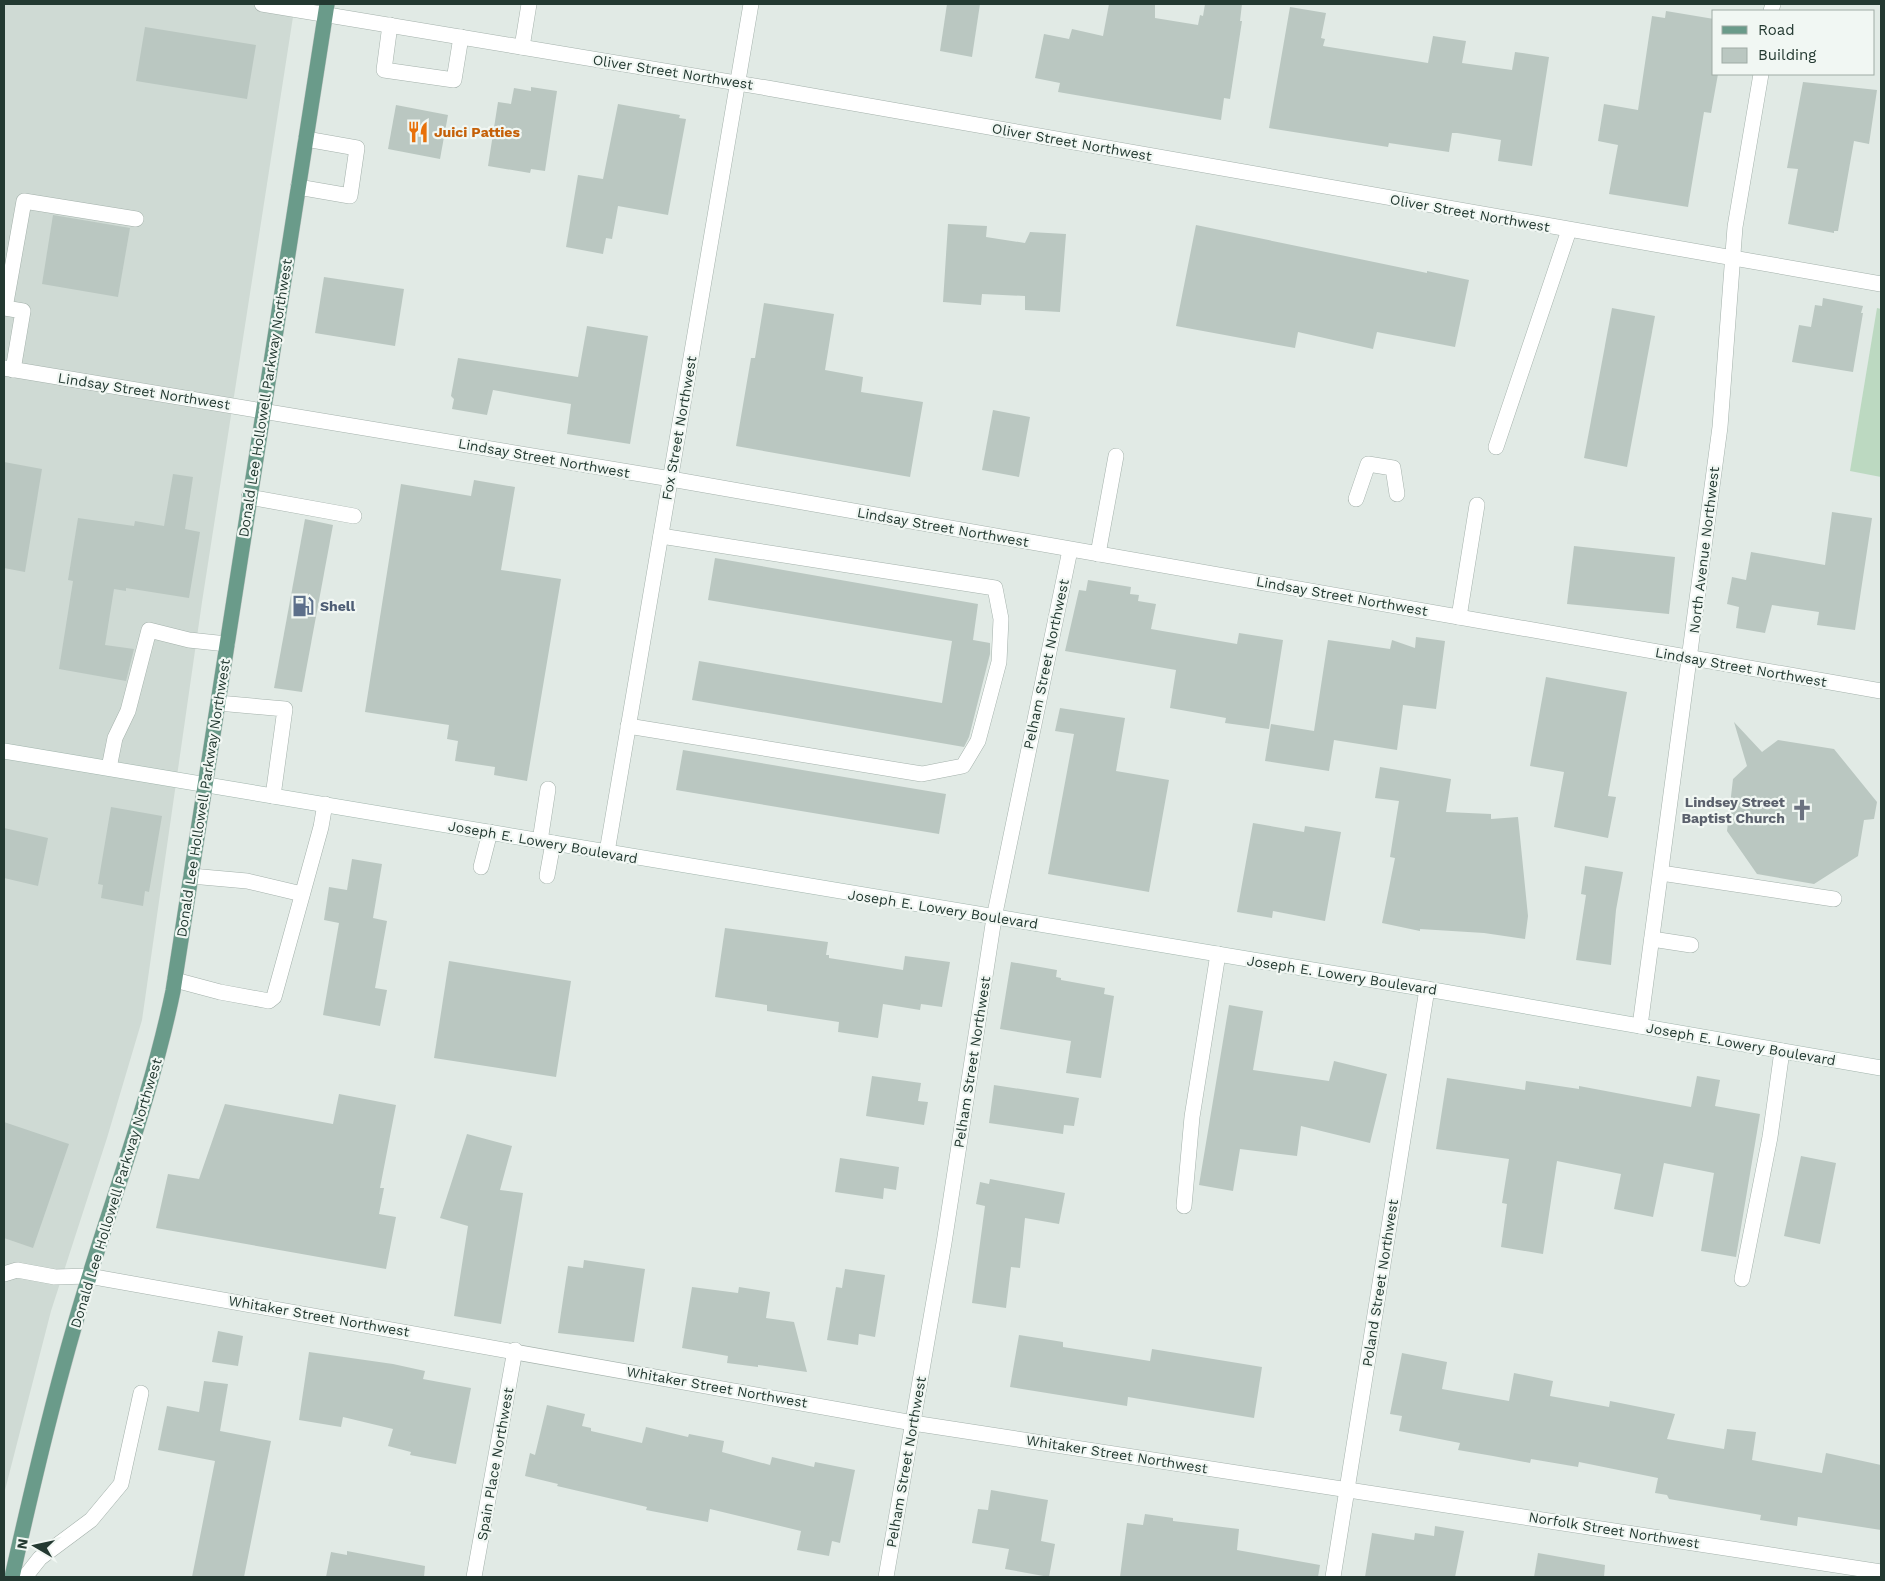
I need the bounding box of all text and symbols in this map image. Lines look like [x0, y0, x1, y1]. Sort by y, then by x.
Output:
legend [1712, 10, 1875, 75]
text: Road [1758, 21, 1795, 39]
text: Building [1758, 46, 1816, 64]
street label: Oliver Street Northwest [592, 51, 754, 93]
restaurant icon: Juici Patties [405, 119, 431, 145]
street label: Oliver Street Northwest [991, 120, 1153, 164]
place label: Juici Patties [434, 124, 520, 140]
street label: Oliver Street Northwest [1389, 191, 1551, 235]
street label: Donald Lee Hollowell Parkway Northwest [235, 258, 295, 538]
street label: Fox Street Northwest [658, 355, 700, 501]
street label: Lindsay Street Northwest [57, 369, 231, 413]
street label: Lindsay Street Northwest [457, 435, 631, 481]
street label: North Avenue Northwest [1686, 466, 1722, 634]
street label: Lindsay Street Northwest [856, 504, 1030, 550]
street label: Lindsay Street Northwest [1255, 573, 1429, 619]
street label: Pelham Street Northwest [1020, 577, 1072, 751]
fuel station icon: Shell [290, 593, 316, 619]
place label: Shell [320, 598, 355, 614]
street label: Lindsay Street Northwest [1654, 644, 1828, 690]
street label: Donald Lee Hollowell Parkway Northwest [173, 658, 233, 938]
place label: Lindsey Street Baptist Church [1681, 794, 1785, 826]
church icon: Lindsey Street Baptist Church [1789, 797, 1815, 823]
street label: Joseph E. Lowery Boulevard [447, 817, 639, 867]
street label: Joseph E. Lowery Boulevard [847, 886, 1039, 932]
street label: Joseph E. Lowery Boulevard [1246, 952, 1438, 998]
street label: Pelham Street Northwest [951, 975, 993, 1149]
street label: Joseph E. Lowery Boulevard [1645, 1019, 1837, 1069]
street label: Donald Lee Hollowell Parkway Northwest [67, 1056, 165, 1330]
street label: Poland Street Northwest [1359, 1198, 1401, 1368]
street label: Whitaker Street Northwest [227, 1292, 411, 1340]
street label: Whitaker Street Northwest [625, 1363, 809, 1411]
street label: Pelham Street Northwest [883, 1375, 929, 1549]
street label: Spain Place Northwest [474, 1386, 516, 1542]
street label: Whitaker Street Northwest [1025, 1432, 1209, 1476]
street label: Norfolk Street Northwest [1527, 1509, 1701, 1551]
north arrow [10, 1521, 60, 1571]
text: N [13, 1538, 31, 1550]

